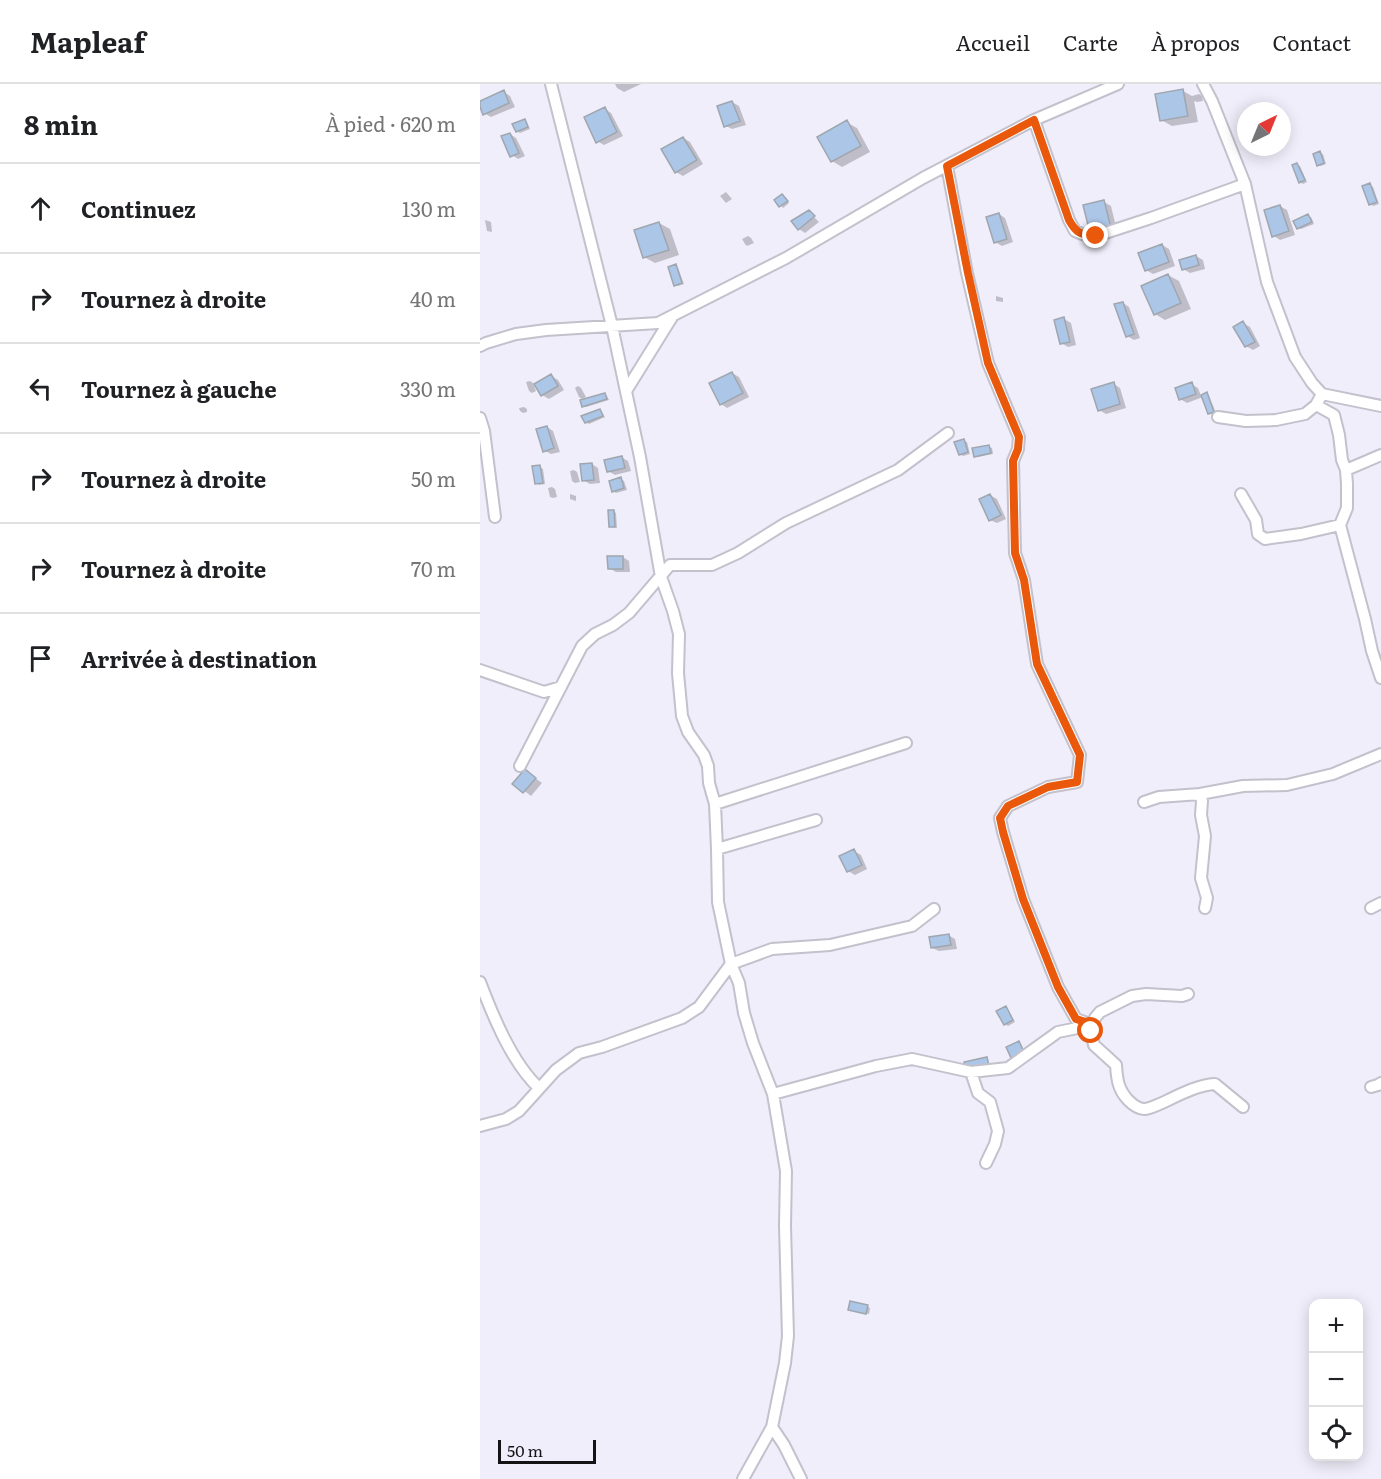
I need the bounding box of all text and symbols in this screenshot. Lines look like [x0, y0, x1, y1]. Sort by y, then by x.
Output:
text: Mapleaf [30, 20, 145, 62]
text: Accueil [956, 26, 1030, 57]
text: Carte [1063, 26, 1118, 57]
text: À propos [1151, 26, 1240, 57]
text: Contact [1273, 26, 1351, 57]
north arrow [1237, 102, 1291, 156]
text: 8 min [24, 104, 98, 143]
text: À pied · 620 m [325, 108, 456, 138]
icon: ahead [24, 192, 57, 225]
text: Continuez [81, 192, 196, 225]
text: 130 m [402, 193, 456, 223]
route end [1082, 222, 1108, 248]
icon: right [24, 282, 57, 315]
text: Tournez à droite [81, 282, 266, 315]
text: 40 m [410, 283, 456, 313]
icon: left [24, 372, 57, 405]
text: Tournez à gauche [81, 372, 277, 405]
text: 330 m [400, 373, 456, 403]
icon: right [24, 462, 57, 495]
text: Tournez à droite [81, 462, 266, 495]
text: 50 m [411, 463, 456, 493]
icon: right [24, 552, 57, 585]
text: Tournez à droite [81, 552, 266, 585]
text: 70 m [411, 553, 456, 583]
icon: arrive [24, 642, 57, 675]
text: Arrivée à destination [81, 642, 317, 675]
route start [1077, 1017, 1103, 1043]
map controls [1309, 1299, 1363, 1461]
button: + [1309, 1299, 1363, 1353]
button: − [1309, 1353, 1363, 1407]
button: locate [1309, 1407, 1363, 1461]
scale bar [498, 1437, 596, 1464]
text: 50 m [507, 1438, 543, 1462]

